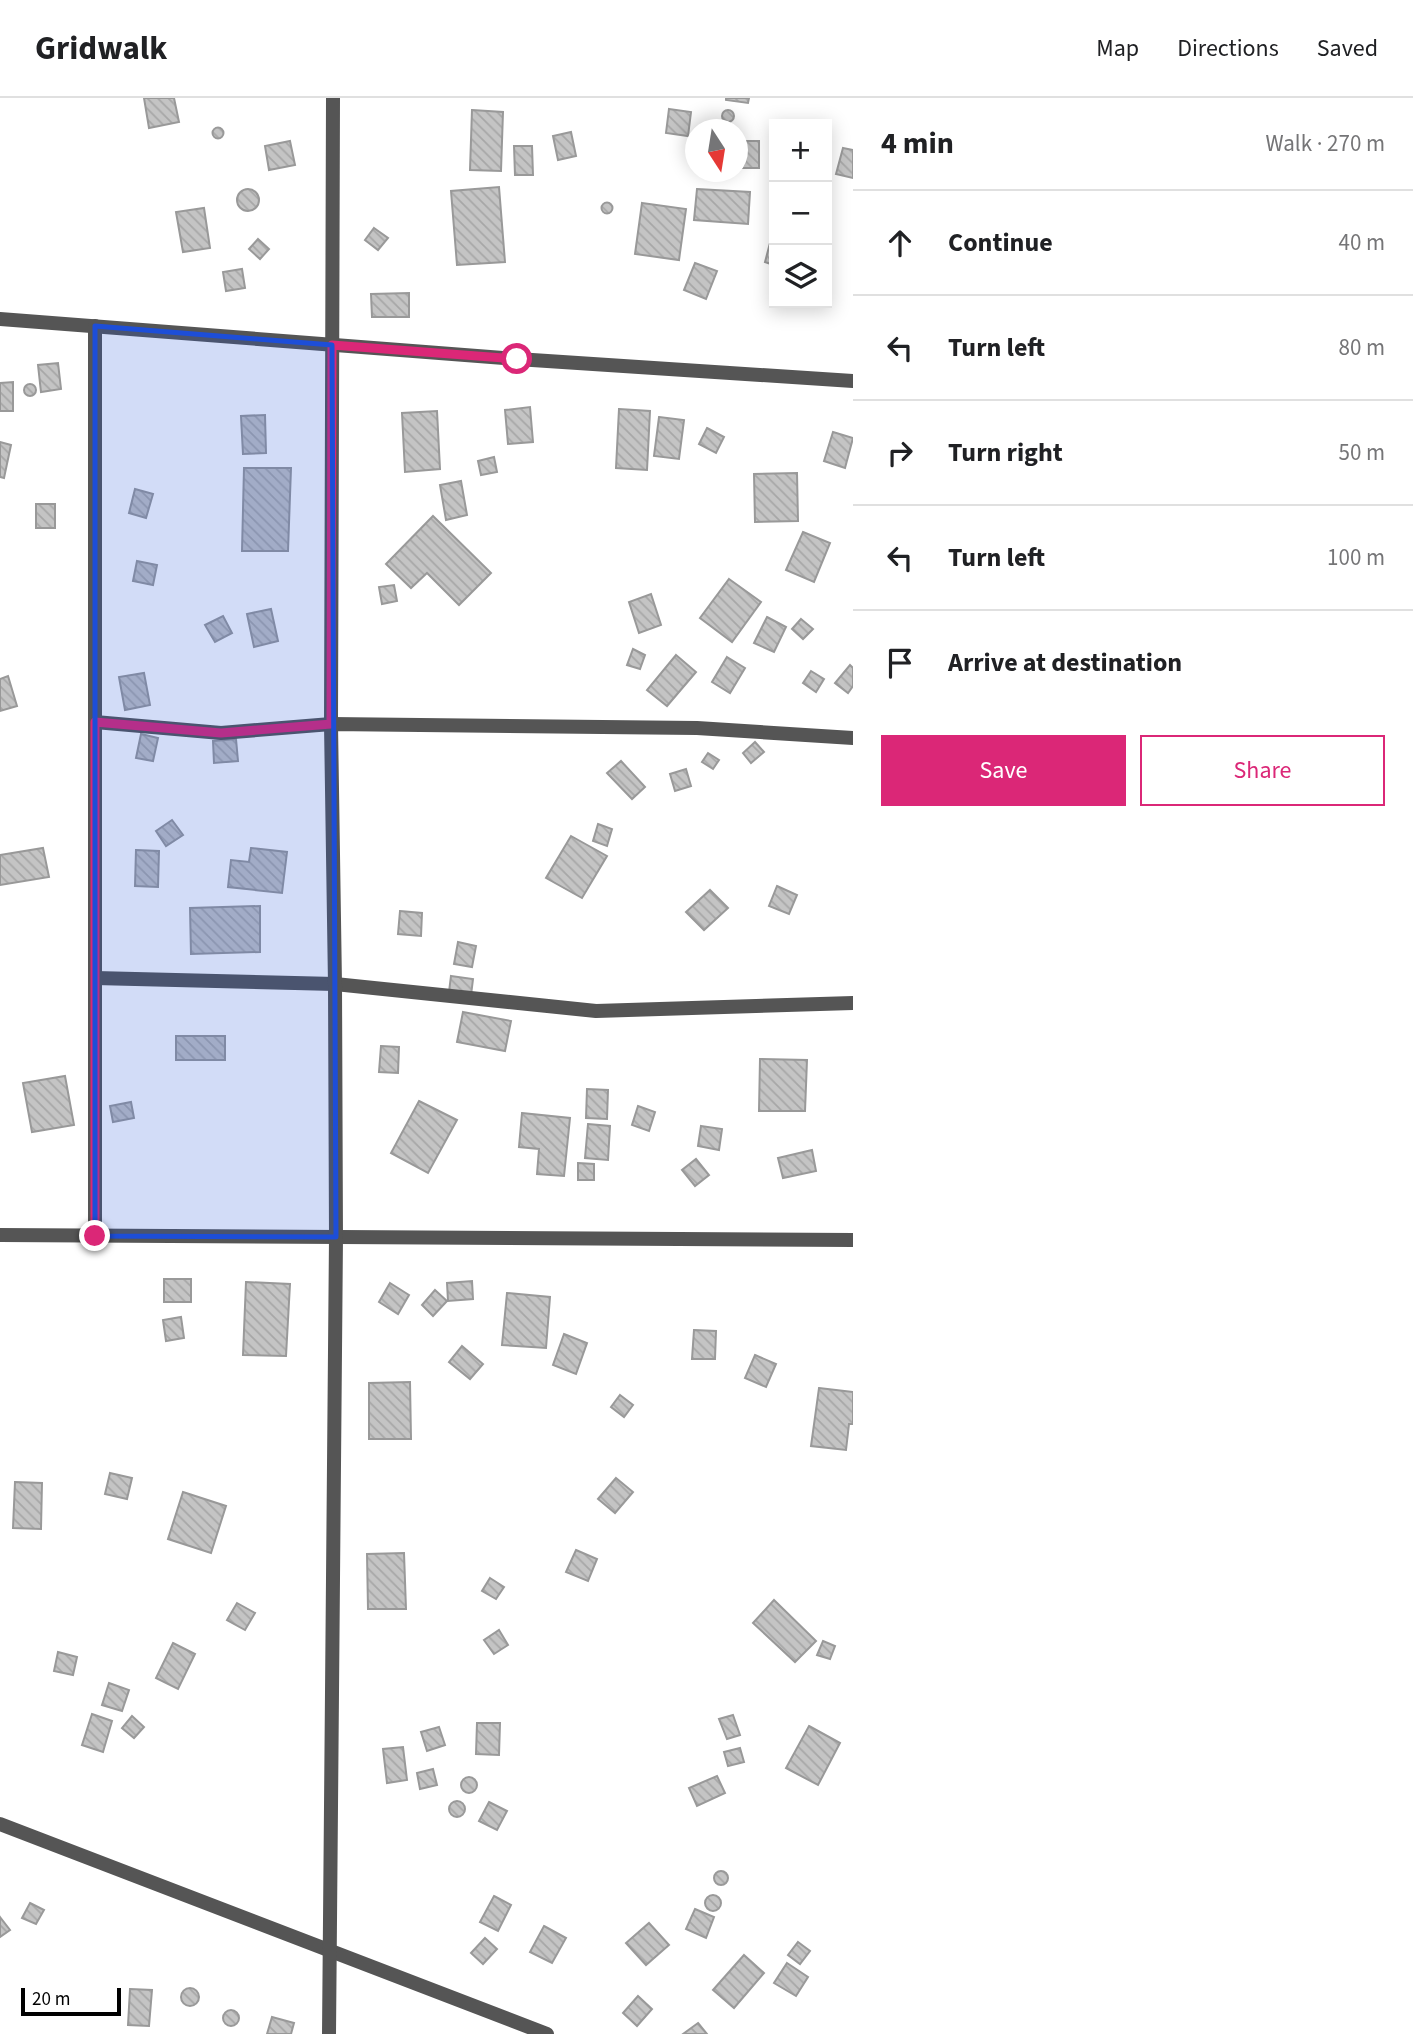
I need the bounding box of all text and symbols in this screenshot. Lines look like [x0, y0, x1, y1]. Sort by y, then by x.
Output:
text: Gridwalk [35, 25, 167, 72]
text: Map [1096, 31, 1139, 66]
text: Directions [1177, 31, 1279, 66]
text: Saved [1317, 31, 1378, 66]
north arrow [685, 119, 748, 182]
map controls [769, 119, 832, 308]
button: + [769, 119, 832, 182]
text: 4 min [881, 122, 954, 165]
text: Walk · 270 m [1266, 127, 1385, 160]
button: − [769, 182, 832, 245]
icon: ahead [881, 224, 919, 262]
text: Continue [948, 224, 1053, 261]
text: 40 m [1338, 226, 1385, 259]
button: layers [769, 245, 832, 308]
icon: left [881, 329, 919, 367]
text: Turn left [948, 329, 1045, 366]
text: 80 m [1338, 331, 1385, 364]
route start [501, 343, 532, 374]
icon: right [881, 434, 919, 472]
text: Turn right [948, 434, 1063, 471]
text: 50 m [1338, 436, 1385, 469]
icon: left [881, 539, 919, 577]
text: Turn left [948, 539, 1045, 576]
text: 100 m [1327, 541, 1385, 574]
icon: arrive [881, 644, 919, 682]
text: Arrive at destination [948, 644, 1182, 681]
button: Save [881, 735, 1126, 806]
button: Share [1140, 735, 1385, 806]
route end [79, 1220, 110, 1251]
scale bar [21, 1985, 121, 2017]
text: 20 m [32, 1986, 70, 2013]

